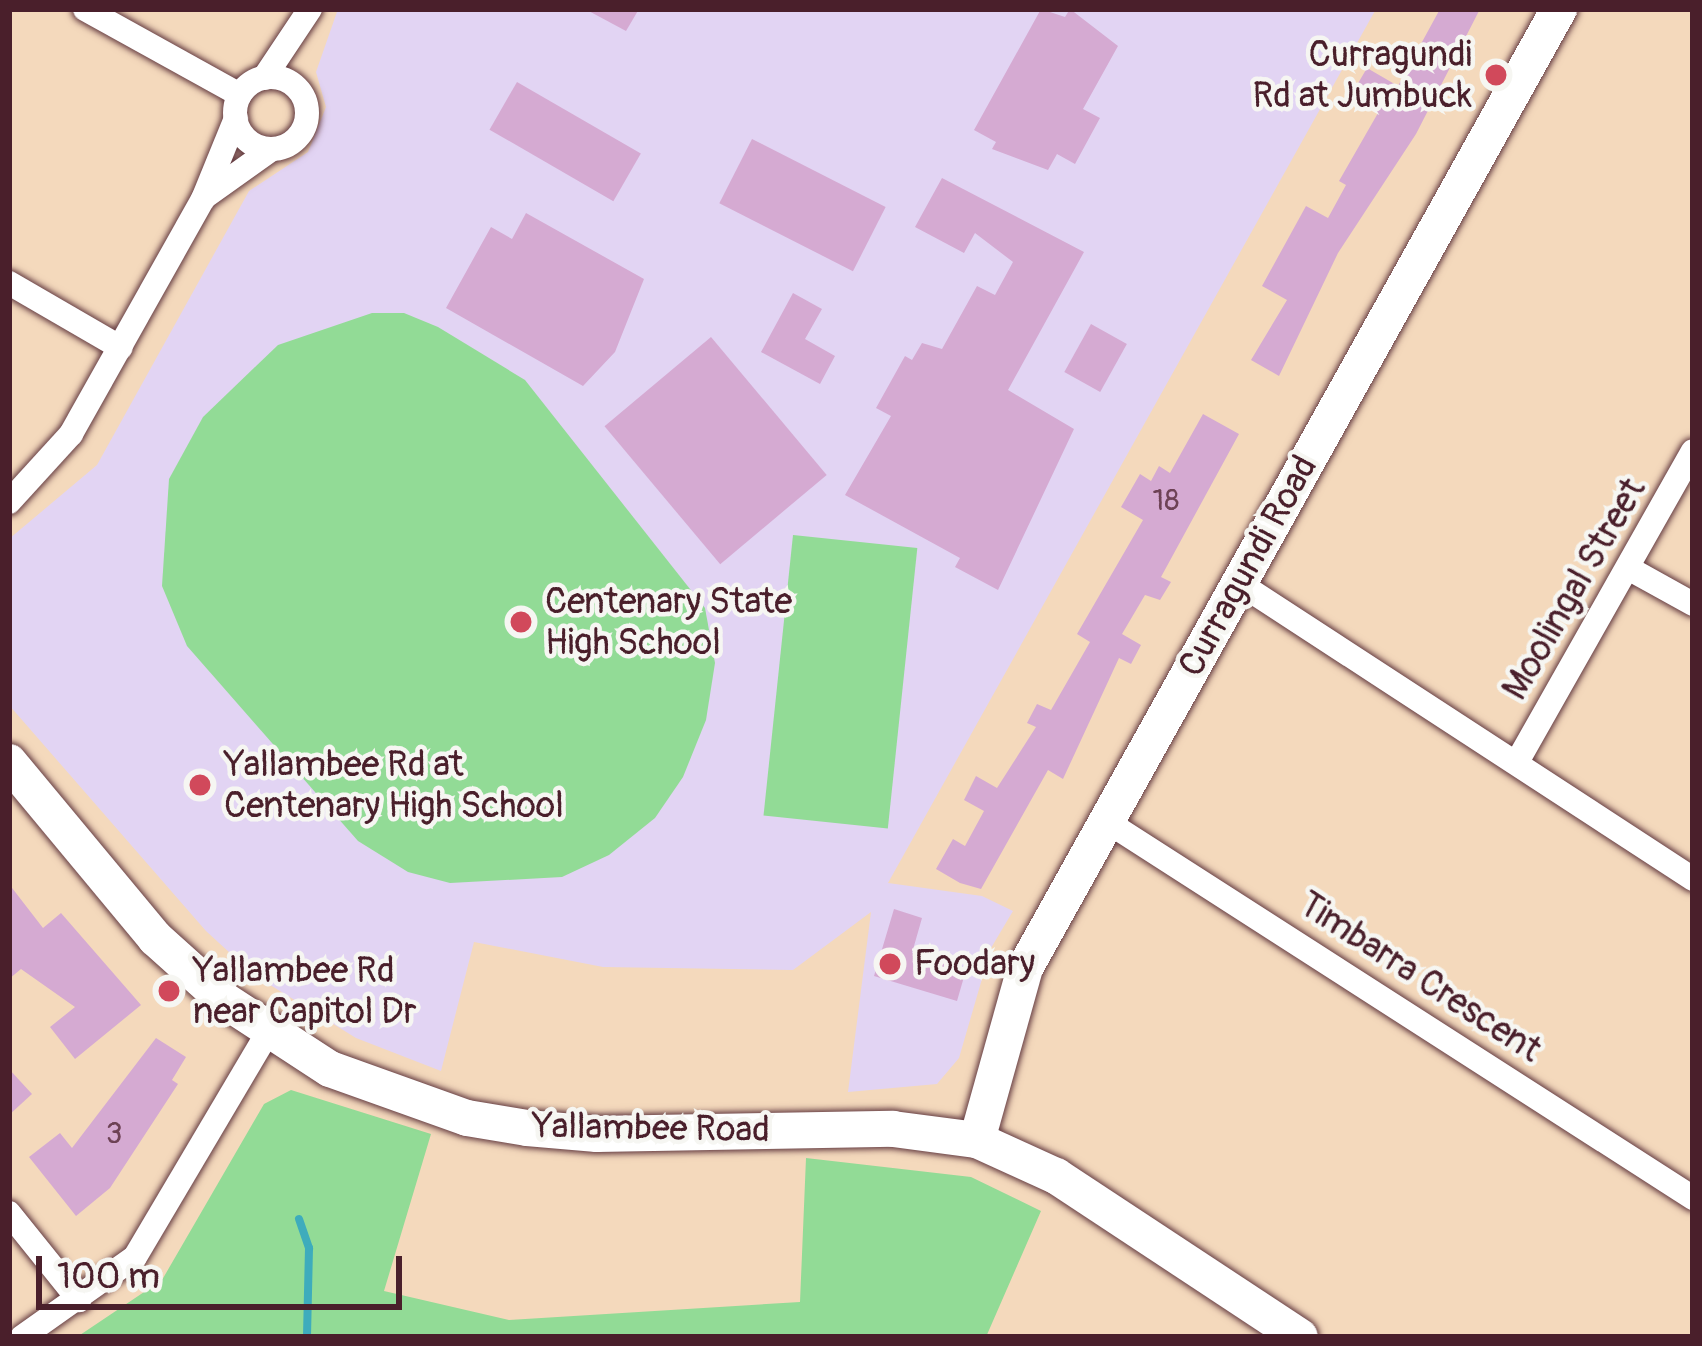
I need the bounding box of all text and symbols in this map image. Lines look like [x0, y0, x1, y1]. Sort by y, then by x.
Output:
place label: Curragundi Rd at Jumbuck [1252, 32, 1472, 117]
marker: Curragundi Rd at Jumbuck [1483, 62, 1509, 88]
street label: Curragundi Road [1170, 448, 1326, 684]
street label: Moolingal Street [1493, 471, 1655, 707]
house number: 18 [1153, 483, 1179, 519]
place label: Centenary State High School [545, 579, 792, 664]
marker: Centenary State High School [508, 609, 534, 635]
place label: Yallambee Rd at Centenary High School [224, 742, 564, 827]
marker: Yallambee Rd at Centenary High School [187, 772, 213, 798]
street label: Timbarra Crescent [1291, 883, 1549, 1071]
place label: Foodary [914, 942, 1035, 986]
place label: Yallambee Rd near Capitol Dr [193, 948, 417, 1033]
marker: Foodary [877, 951, 903, 977]
marker: Yallambee Rd near Capitol Dr [156, 978, 182, 1004]
street label: Yallambee Road [532, 1104, 770, 1152]
house number: 3 [106, 1116, 122, 1152]
scale bar [42, 1232, 408, 1306]
text: 100 m [57, 1254, 160, 1299]

